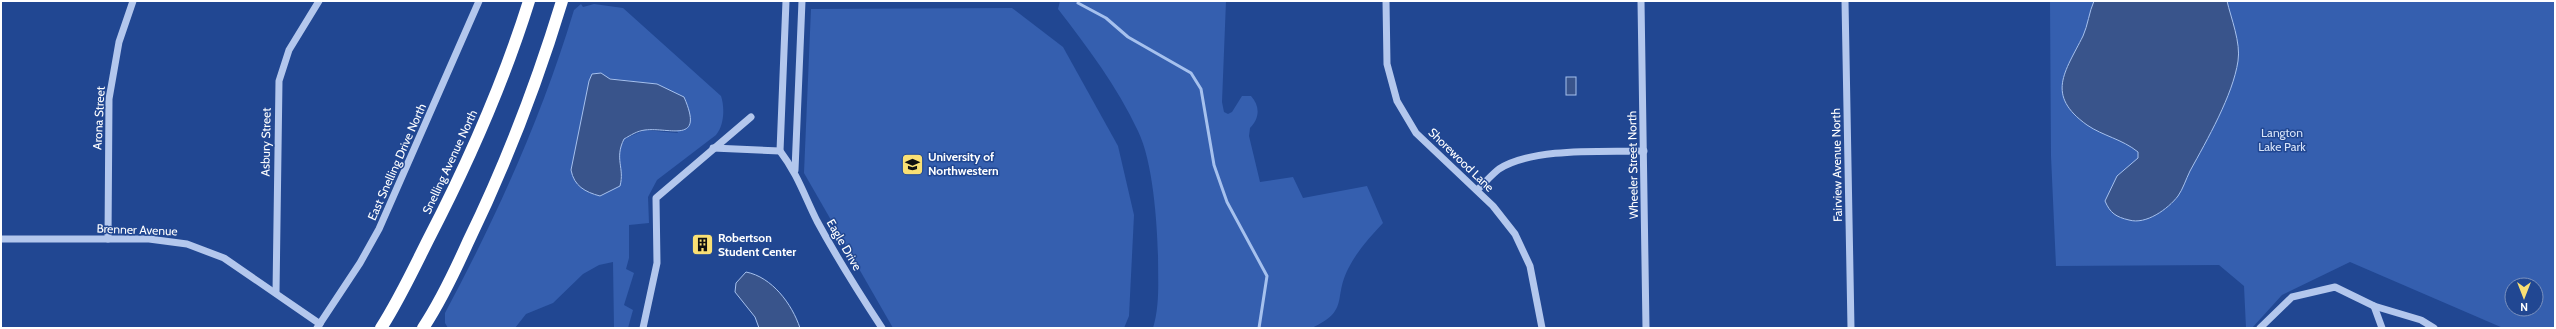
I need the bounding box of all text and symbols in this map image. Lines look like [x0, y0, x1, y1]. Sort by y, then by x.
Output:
street label: Arona Street [89, 86, 108, 150]
street label: East Snelling Drive North [364, 101, 429, 223]
street label: Snelling Avenue North [419, 107, 480, 216]
street label: Asbury Street [257, 108, 274, 176]
street label: Fairview Avenue North [1828, 108, 1845, 222]
street label: Wheeler Street North [1624, 111, 1641, 219]
street label: Shorewood Lane [1425, 124, 1497, 195]
park label: Langton Lake Park [2258, 125, 2306, 154]
place label: University of Northwestern [928, 149, 999, 178]
school or university icon: University of Northwestern [900, 151, 926, 177]
street label: Eagle Drive [824, 216, 865, 273]
street label: Brenner Avenue [96, 221, 178, 238]
place label: Robertson Student Center [718, 230, 796, 259]
building icon: Robertson Student Center [690, 232, 716, 258]
north arrow [2504, 277, 2544, 317]
text: N [2520, 300, 2528, 314]

